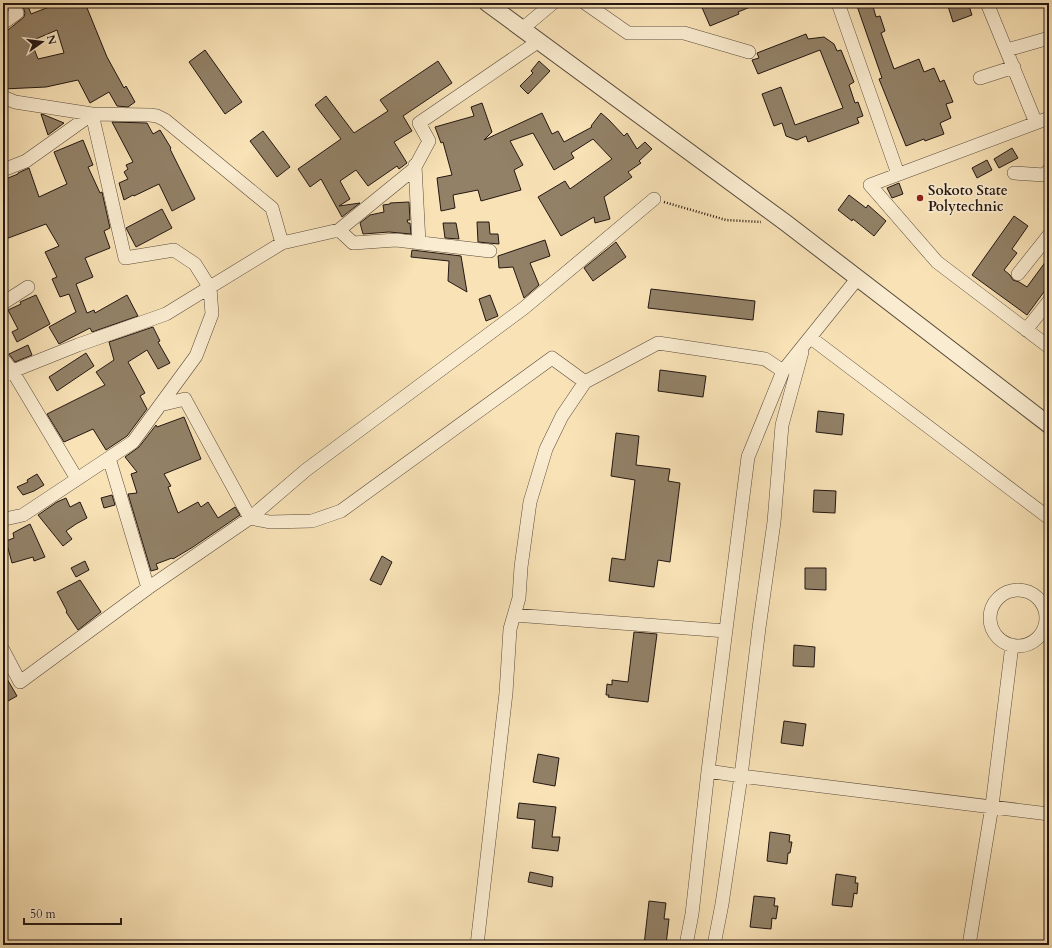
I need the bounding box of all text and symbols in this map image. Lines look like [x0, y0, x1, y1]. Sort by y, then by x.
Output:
north arrow [22, 22, 62, 62]
text: N [43, 33, 60, 47]
place label: Sokoto State Polytechnic [928, 181, 1008, 216]
marker: Sokoto State Polytechnic [915, 193, 925, 203]
scale bar [24, 900, 121, 926]
text: 50 m [30, 906, 57, 922]

